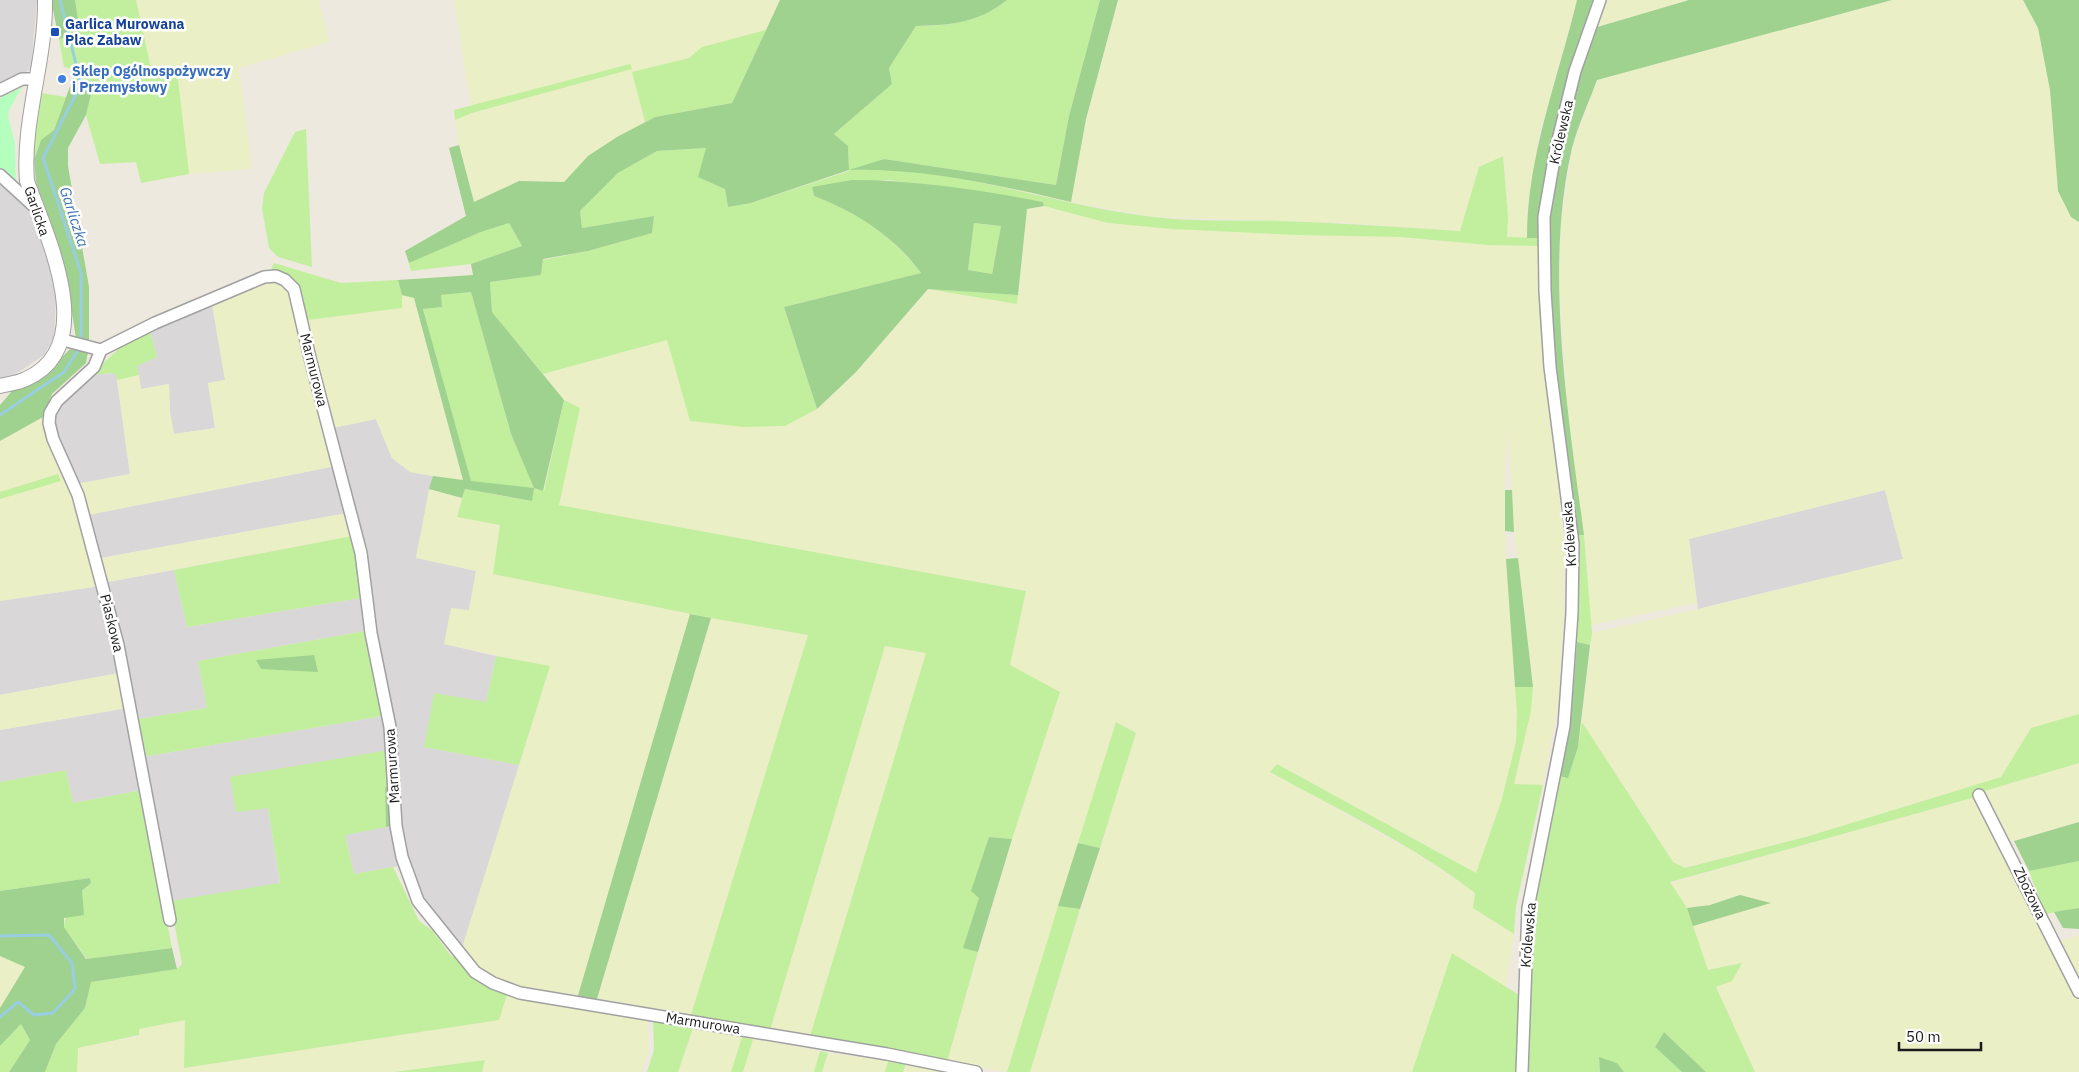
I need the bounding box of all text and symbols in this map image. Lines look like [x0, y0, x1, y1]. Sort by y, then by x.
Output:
place label: Garlica Murowana Plac Zabaw [65, 15, 184, 49]
marker: Garlica Murowana Plac Zabaw [49, 26, 61, 38]
place label: Sklep Ogólnospożywczy i Przemysłowy [72, 62, 231, 96]
marker: Sklep Ogólnospożywczy i Przemysłowy [56, 73, 68, 85]
street label: Królewska [1545, 98, 1577, 166]
street label: Garlicka [20, 184, 54, 239]
water label: Garliczka [56, 184, 93, 250]
street label: Marmurowa [296, 331, 332, 409]
street label: Królewska [1558, 500, 1580, 567]
street label: Piaskowa [96, 592, 128, 654]
street label: Marmurowa [380, 727, 404, 804]
street label: Zbożowa [2010, 864, 2051, 923]
street label: Królewska [1516, 901, 1540, 968]
street label: Marmurowa [664, 1008, 742, 1038]
scale bar [1899, 1020, 1982, 1052]
text: 50 m [1906, 1027, 1941, 1046]

